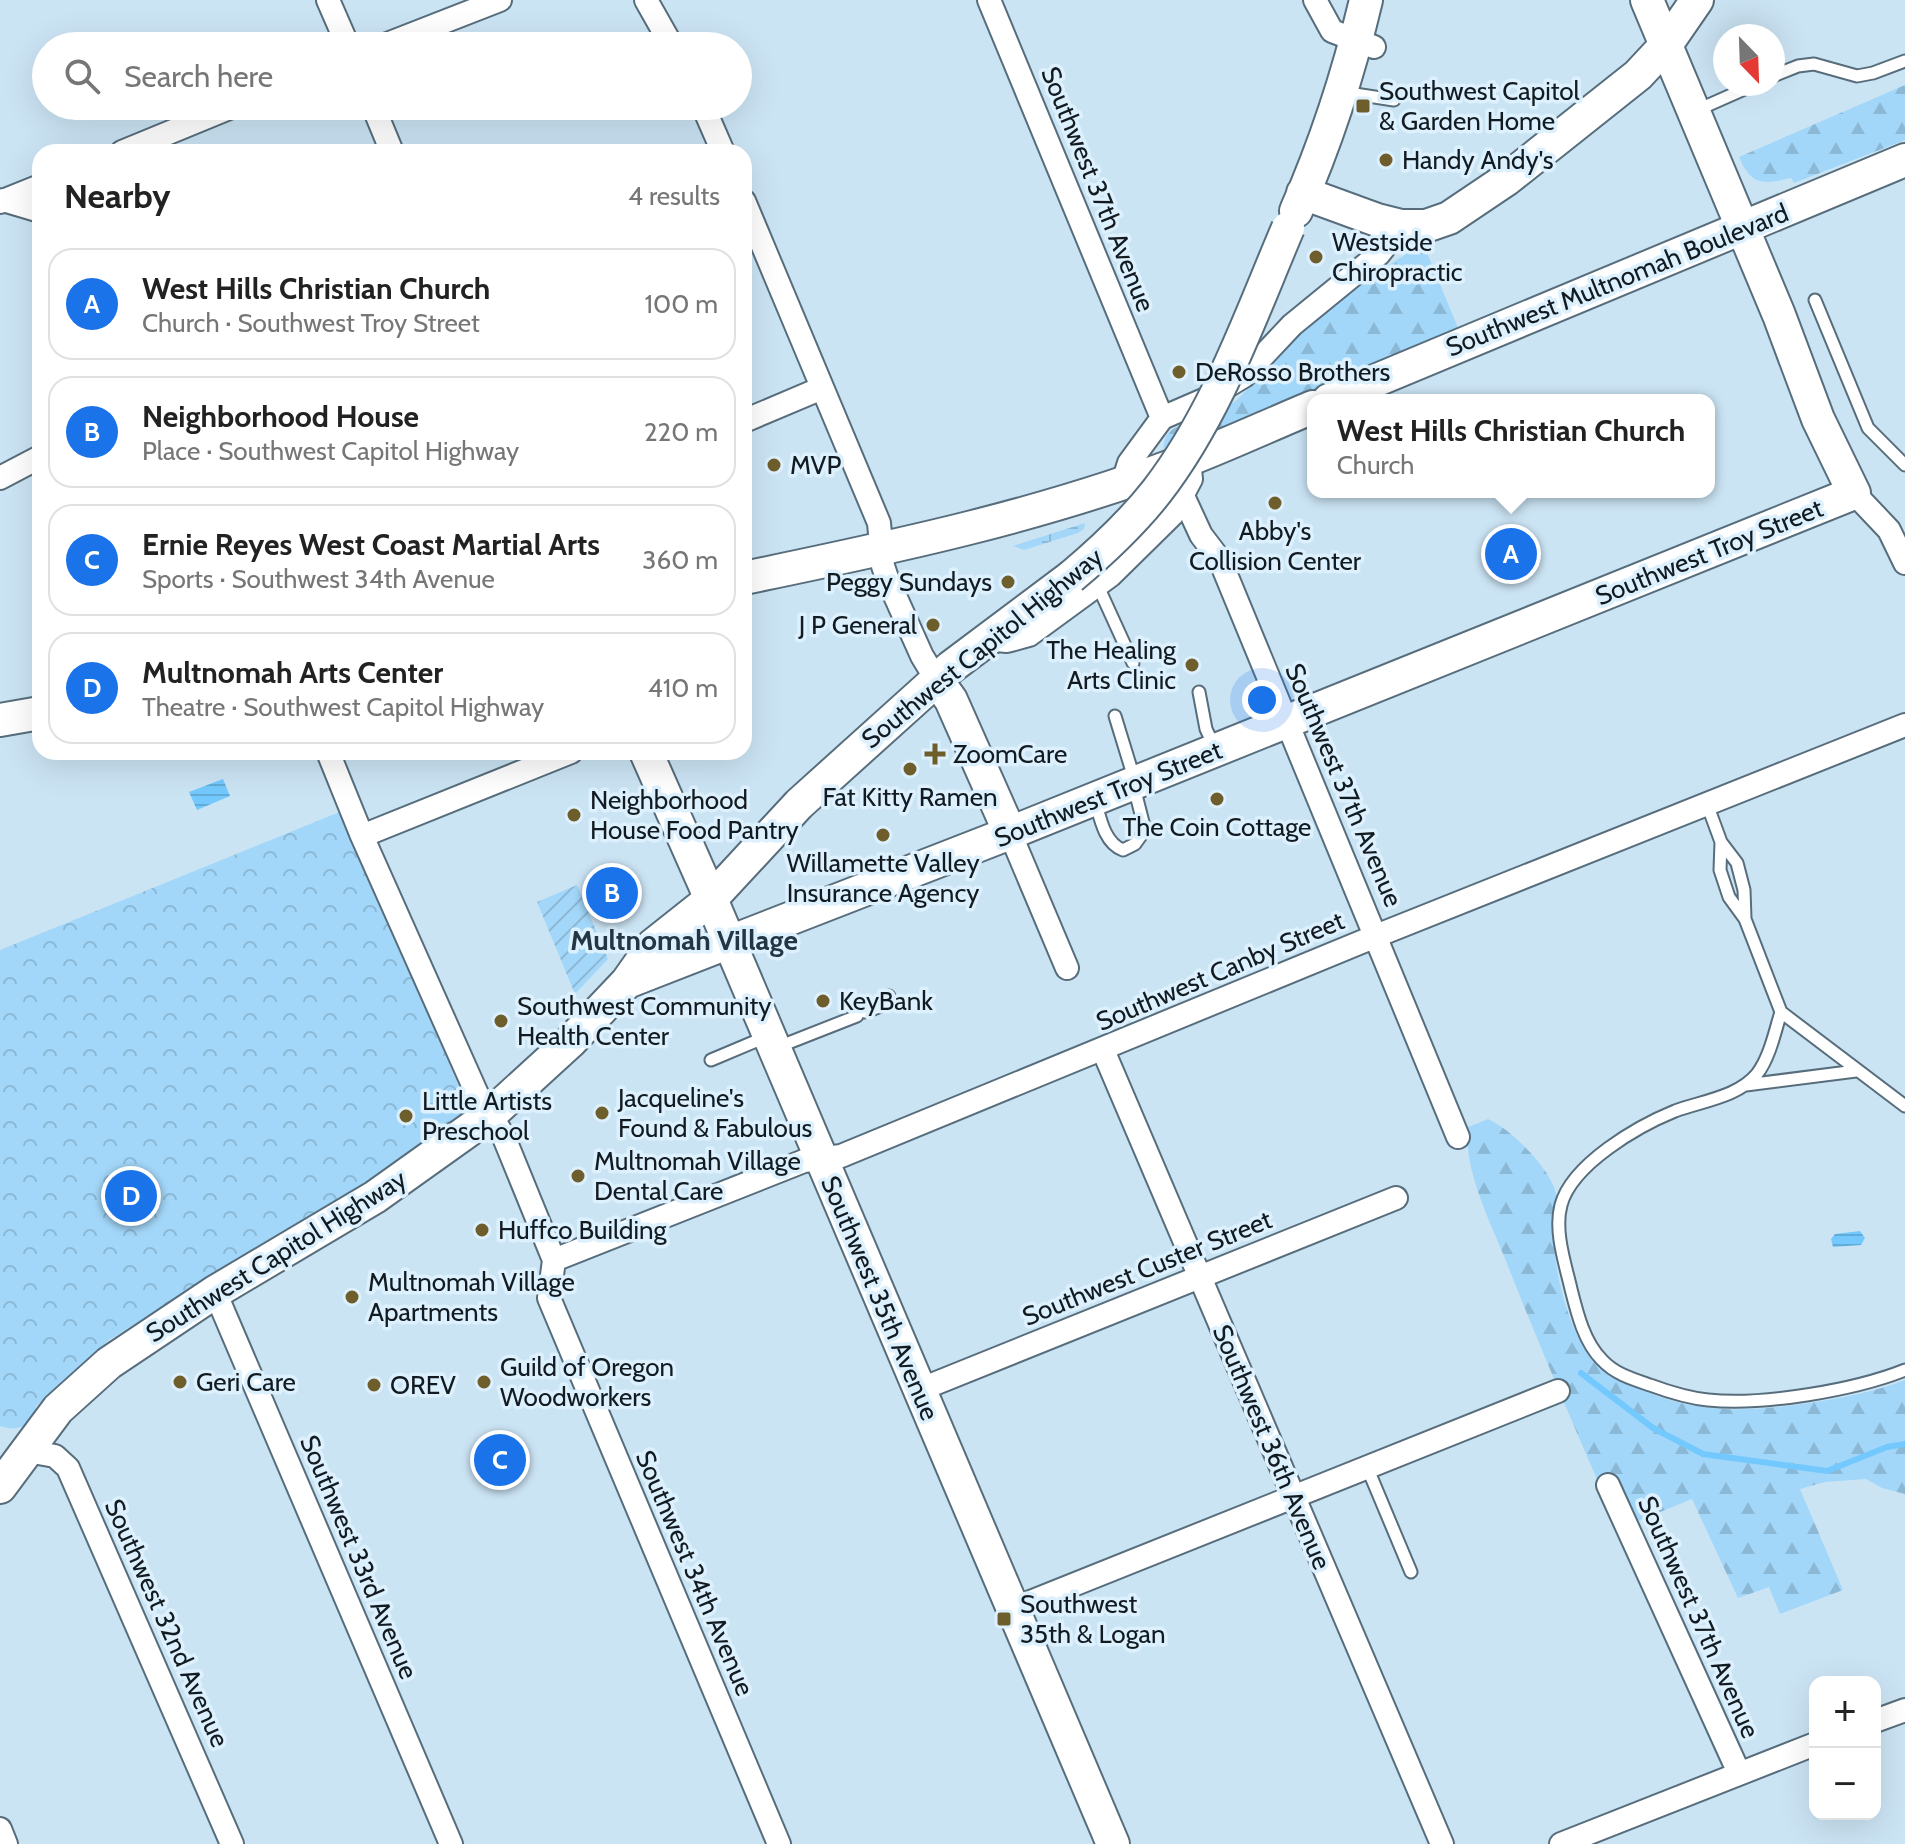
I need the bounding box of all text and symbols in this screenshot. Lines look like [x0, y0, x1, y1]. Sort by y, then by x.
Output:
north arrow [1713, 24, 1785, 96]
search box [32, 32, 752, 120]
icon: search [60, 54, 104, 98]
text: Search here [124, 58, 273, 95]
street label: Southwest 37th Avenue [1034, 62, 1162, 316]
place label: Southwest Capitol & Garden Home [1379, 75, 1580, 137]
marker: Southwest Capitol & Garden Home [1354, 97, 1372, 115]
place label: Handy Andy's [1402, 144, 1554, 176]
marker: Handy Andy's [1377, 151, 1395, 169]
text: Nearby [64, 175, 171, 217]
text: 4 results [628, 180, 720, 212]
street label: Southwest Multnomah Boulevard [1441, 197, 1793, 363]
place label: Westside Chiropractic [1332, 226, 1463, 288]
marker: Westside Chiropractic [1307, 248, 1325, 266]
text: West Hills Christian Church [142, 270, 490, 307]
text: A [84, 288, 100, 320]
text: 100 m [645, 288, 718, 320]
text: Church · Southwest Troy Street [142, 307, 480, 339]
place label: DeRosso Brothers [1195, 356, 1391, 388]
marker: DeRosso Brothers [1170, 363, 1188, 381]
popup [1307, 394, 1715, 498]
text: Neighborhood House [142, 398, 419, 435]
text: West Hills Christian Church [1337, 412, 1685, 449]
text: B [84, 416, 100, 448]
text: 220 m [644, 416, 718, 448]
text: Place · Southwest Capitol Highway [142, 435, 519, 467]
place label: MVP [790, 449, 841, 481]
text: Church [1337, 449, 1414, 481]
marker: MVP [765, 456, 783, 474]
street label: Southwest Troy Street [1591, 492, 1828, 612]
marker: Abby's Collision Center [1266, 494, 1284, 512]
place label: Abby's Collision Center [1189, 515, 1362, 577]
pin: A [1485, 524, 1537, 584]
text: Ernie Reyes West Coast Martial Arts [142, 526, 600, 563]
street label: Southwest Capitol Highway [855, 541, 1109, 755]
text: C [84, 544, 100, 576]
text: 360 m [642, 544, 718, 576]
text: Sports · Southwest 34th Avenue [142, 563, 495, 595]
place label: Peggy Sundays [826, 566, 992, 598]
marker: Peggy Sundays [999, 573, 1017, 591]
place label: J P General [798, 609, 917, 641]
marker: J P General [924, 616, 942, 634]
place label: The Healing Arts Clinic [1046, 634, 1177, 696]
text: Multnomah Arts Center [142, 654, 443, 691]
marker: The Healing Arts Clinic [1183, 656, 1201, 674]
street label: Southwest 37th Avenue [1278, 658, 1410, 912]
text: D [83, 672, 101, 704]
text: 410 m [648, 672, 718, 704]
your location [1242, 680, 1282, 720]
text: Theatre · Southwest Capitol Highway [142, 691, 544, 723]
street label: Southwest Troy Street [990, 734, 1227, 854]
place label: ZoomCare [953, 738, 1067, 770]
marker: ZoomCare [924, 743, 946, 765]
marker: Fat Kitty Ramen [901, 760, 919, 778]
place label: Fat Kitty Ramen [823, 781, 997, 813]
place label: Neighborhood House Food Pantry [590, 784, 799, 846]
marker: The Coin Cottage [1208, 790, 1226, 808]
marker: Neighborhood House Food Pantry [565, 806, 583, 824]
place label: The Coin Cottage [1123, 811, 1311, 843]
marker: Willamette Valley Insurance Agency [874, 826, 892, 844]
place label: Willamette Valley Insurance Agency [786, 847, 980, 909]
pin: B [586, 863, 638, 923]
street label: Southwest Canby Street [1091, 904, 1349, 1038]
district label: Multnomah Village [570, 923, 798, 957]
place label: KeyBank [839, 985, 933, 1017]
place label: Southwest Community Health Center [517, 990, 771, 1052]
marker: KeyBank [814, 992, 832, 1010]
marker: Southwest Community Health Center [492, 1012, 510, 1030]
place label: Jacqueline's Found & Fabulous [617, 1082, 813, 1144]
place label: Little Artists Preschool [422, 1085, 552, 1147]
marker: Jacqueline's Found & Fabulous [593, 1104, 611, 1122]
marker: Little Artists Preschool [397, 1107, 415, 1125]
place label: Multnomah Village Dental Care [594, 1145, 801, 1207]
street label: Southwest Capitol Highway [140, 1163, 412, 1349]
pin: D [105, 1166, 157, 1226]
marker: Multnomah Village Dental Care [569, 1167, 587, 1185]
street label: Southwest 35th Avenue [814, 1171, 946, 1425]
street label: Southwest Custer Street [1018, 1203, 1277, 1333]
place label: Huffco Building [498, 1214, 667, 1246]
marker: Huffco Building [473, 1221, 491, 1239]
place label: Multnomah Village Apartments [368, 1266, 575, 1328]
marker: Multnomah Village Apartments [343, 1288, 361, 1306]
street label: Southwest 36th Avenue [1206, 1320, 1338, 1574]
place label: Guild of Oregon Woodworkers [500, 1351, 674, 1413]
place label: Geri Care [196, 1366, 296, 1398]
place label: OREV [390, 1369, 456, 1401]
marker: Geri Care [171, 1373, 189, 1391]
marker: Guild of Oregon Woodworkers [475, 1373, 493, 1391]
marker: OREV [365, 1376, 383, 1394]
street label: Southwest 33rd Avenue [293, 1430, 425, 1684]
pin: C [474, 1430, 526, 1490]
street label: Southwest 34th Avenue [629, 1446, 761, 1700]
street label: Southwest 37th Avenue [1631, 1491, 1767, 1743]
street label: Southwest 32nd Avenue [98, 1494, 236, 1752]
place label: Southwest 35th & Logan [1020, 1588, 1166, 1650]
marker: Southwest 35th & Logan [995, 1610, 1013, 1628]
map controls [1809, 1676, 1881, 1820]
button: + [1809, 1676, 1881, 1748]
button: − [1809, 1748, 1881, 1820]

